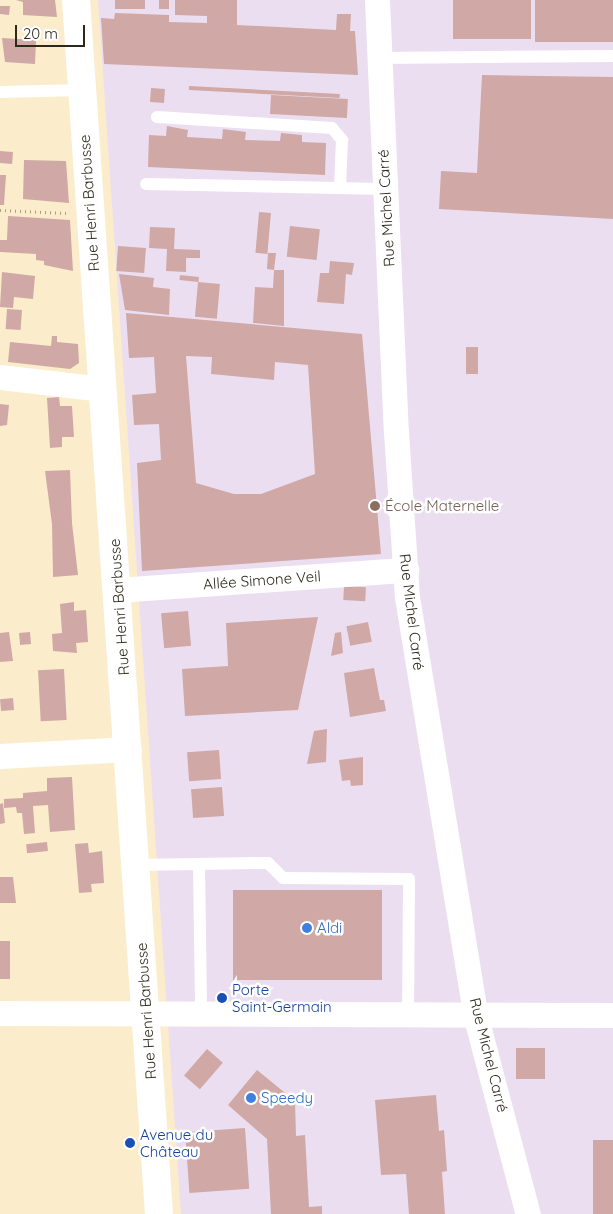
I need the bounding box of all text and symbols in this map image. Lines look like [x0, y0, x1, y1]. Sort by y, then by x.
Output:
scale bar [18, 15, 88, 47]
text: 20 m [23, 24, 58, 43]
street label: Rue Henri Barbusse [75, 134, 103, 272]
street label: Rue Michel Carré [374, 149, 398, 267]
place label: École Maternelle [385, 497, 499, 515]
marker: École Maternelle [369, 500, 381, 512]
street label: Rue Henri Barbusse [105, 538, 133, 676]
street label: Rue Michel Carré [396, 553, 428, 671]
street label: Allée Simone Veil [203, 567, 321, 593]
place label: Aldi [317, 919, 342, 937]
marker: Aldi [301, 922, 313, 934]
street label: Rue Henri Barbusse [132, 942, 160, 1080]
place label: Porte Saint-Germain [232, 980, 332, 1015]
marker: Porte Saint-Germain [216, 992, 228, 1004]
street label: Rue Michel Carré [466, 996, 512, 1114]
place label: Speedy [261, 1089, 313, 1107]
marker: Speedy [245, 1092, 257, 1104]
place label: Avenue du Château [140, 1125, 213, 1160]
marker: Avenue du Château [124, 1137, 136, 1149]

